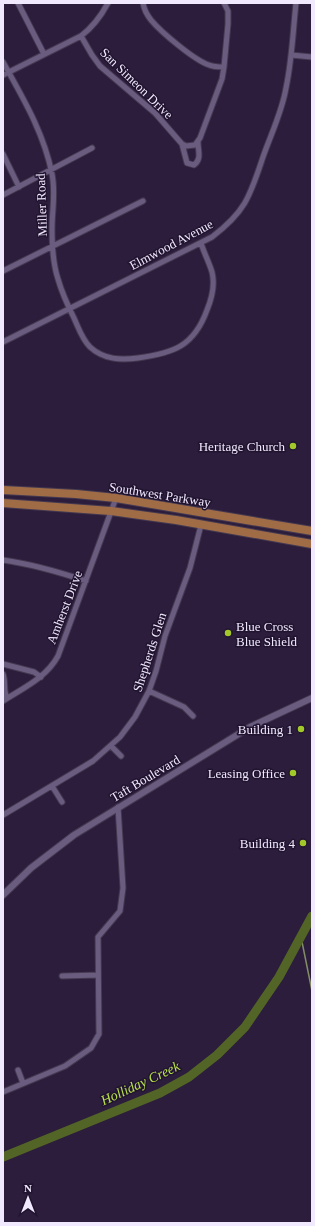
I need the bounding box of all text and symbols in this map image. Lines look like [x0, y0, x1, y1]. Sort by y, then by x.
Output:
street label: San Simeon Drive [97, 45, 176, 122]
street label: Miller Road [33, 173, 50, 237]
street label: Elmwood Avenue [127, 216, 216, 273]
place label: Heritage Church [199, 439, 285, 454]
marker: Heritage Church [288, 441, 298, 451]
street label: Southwest Parkway [108, 479, 212, 510]
street label: Amherst Drive [44, 568, 85, 646]
street label: Shepherds Glen [130, 610, 170, 694]
place label: Blue Cross Blue Shield [236, 619, 298, 649]
marker: Blue Cross Blue Shield [223, 628, 233, 638]
place label: Building 1 [238, 722, 293, 737]
marker: Building 1 [296, 724, 306, 734]
street label: Taft Boulevard [108, 752, 183, 805]
place label: Leasing Office [208, 766, 285, 781]
marker: Leasing Office [288, 768, 298, 778]
place label: Building 4 [240, 836, 295, 851]
marker: Building 4 [298, 838, 308, 848]
water label: Holliday Creek [97, 1058, 183, 1109]
north arrow [8, 1178, 48, 1218]
text: N [24, 1182, 32, 1194]

